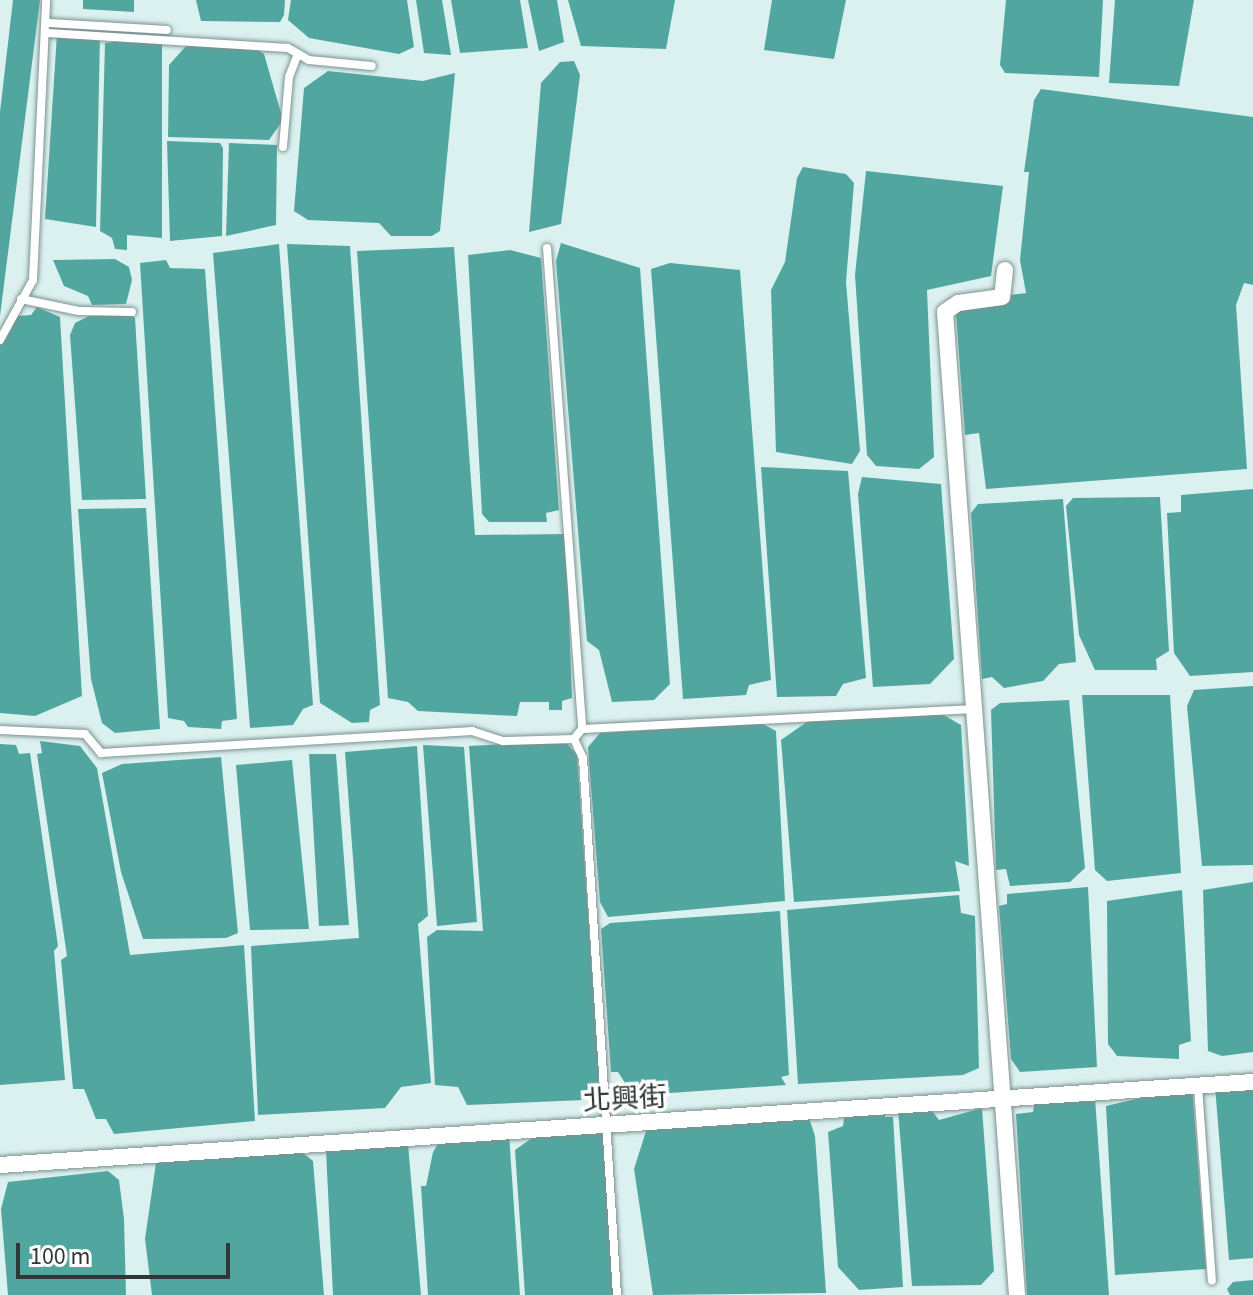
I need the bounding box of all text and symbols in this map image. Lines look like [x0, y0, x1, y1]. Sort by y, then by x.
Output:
street label: 北興街 [582, 1080, 668, 1118]
scale bar [20, 1227, 234, 1277]
text: 100 m [30, 1239, 90, 1274]

